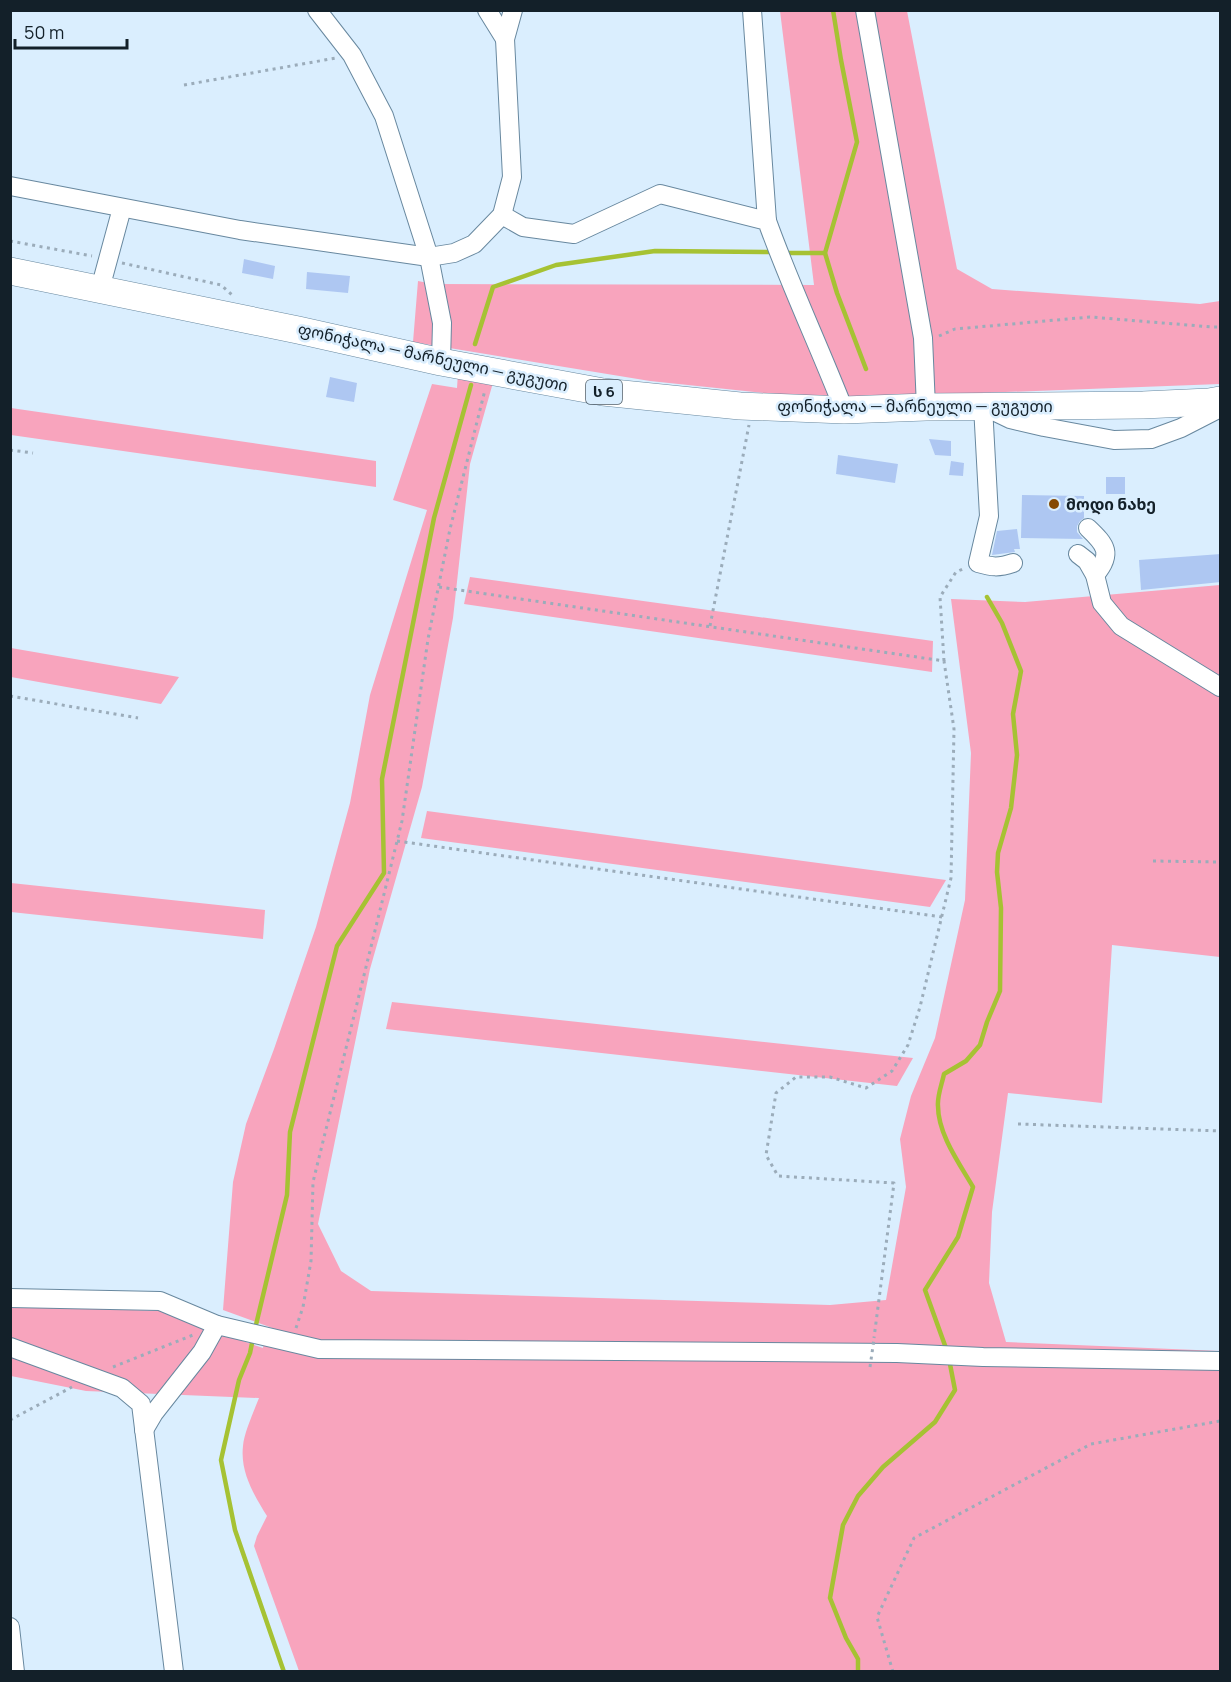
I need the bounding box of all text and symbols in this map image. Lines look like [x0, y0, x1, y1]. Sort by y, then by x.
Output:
scale bar [15, 12, 128, 50]
text: 50 m [24, 20, 64, 44]
street label: ფონიჭალა — მარნეული — გუგუთი [296, 318, 570, 396]
road number: ს 6 [586, 380, 622, 404]
street label: ფონიჭალა — მარნეული — გუგუთი [777, 395, 1053, 417]
place label: მოდი ნახე [1066, 493, 1156, 515]
marker: მოდი ნახე [1047, 497, 1061, 511]

